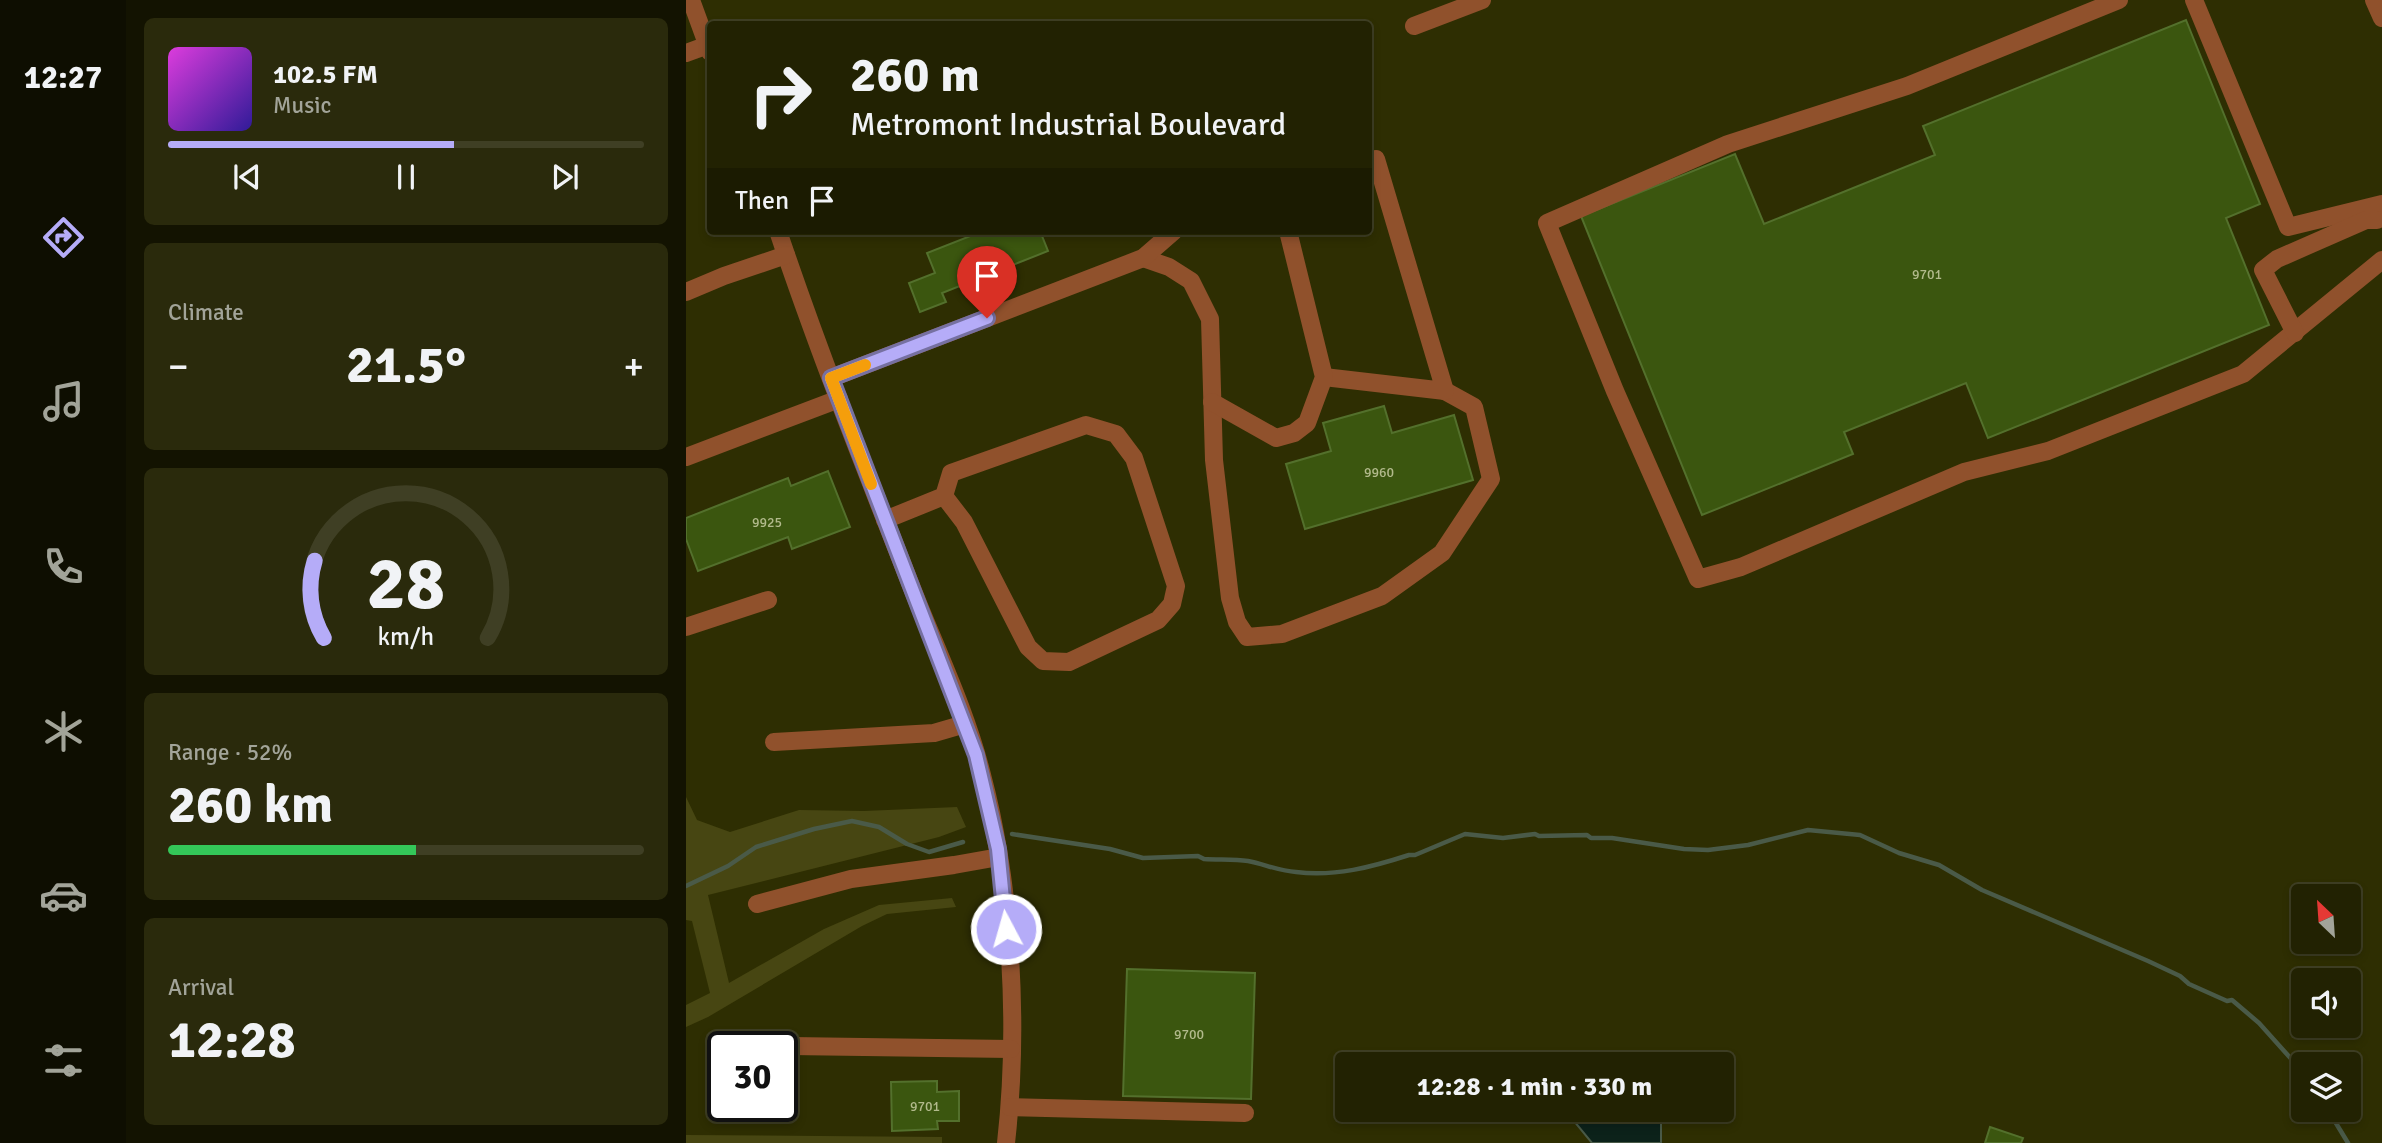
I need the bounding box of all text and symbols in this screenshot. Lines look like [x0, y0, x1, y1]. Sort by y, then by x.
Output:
text: 260 m [850, 45, 980, 105]
icon: right [735, 49, 826, 140]
text: 12:27 [24, 58, 102, 97]
text: 102.5 FM [273, 59, 378, 91]
text: Music [273, 91, 331, 120]
text: Metromont Industrial Boulevard [850, 105, 1286, 144]
icon: previous [228, 158, 266, 196]
icon: pause [387, 158, 425, 196]
icon: next [546, 158, 584, 196]
icon: arrive [803, 182, 841, 220]
text: Then [735, 185, 789, 217]
icon: directions [39, 213, 88, 262]
pin [957, 246, 1017, 318]
icon: arrive [968, 257, 1006, 295]
house number: 9701 [1912, 266, 1942, 283]
text: Climate [168, 298, 244, 327]
text: 21.5° [346, 333, 466, 397]
text: − [168, 343, 189, 390]
text: + [623, 343, 644, 390]
icon: music [39, 377, 88, 426]
house number: 9960 [1364, 464, 1394, 481]
house number: 9925 [752, 514, 782, 531]
text: 28 [367, 540, 445, 629]
icon: phone [39, 542, 88, 591]
text: km/h [378, 620, 434, 651]
icon: climate [39, 707, 88, 756]
text: Range · 52% [168, 738, 292, 767]
text: 260 km [168, 773, 333, 837]
icon: car [39, 871, 88, 920]
north arrow [2291, 884, 2361, 954]
map controls [2291, 884, 2361, 1122]
position arrow [969, 892, 1043, 966]
button: sound [2291, 968, 2361, 1038]
text: Arrival [168, 973, 234, 1002]
text: 12:28 [168, 1008, 296, 1072]
house number: 9700 [1174, 1026, 1204, 1043]
speed limit sign: 30 [707, 1031, 798, 1122]
icon: filters [39, 1036, 88, 1085]
button: layers [2291, 1052, 2361, 1122]
text: 12:28 · 1 min · 330 m [1417, 1071, 1652, 1103]
house number: 9701 [910, 1098, 940, 1115]

